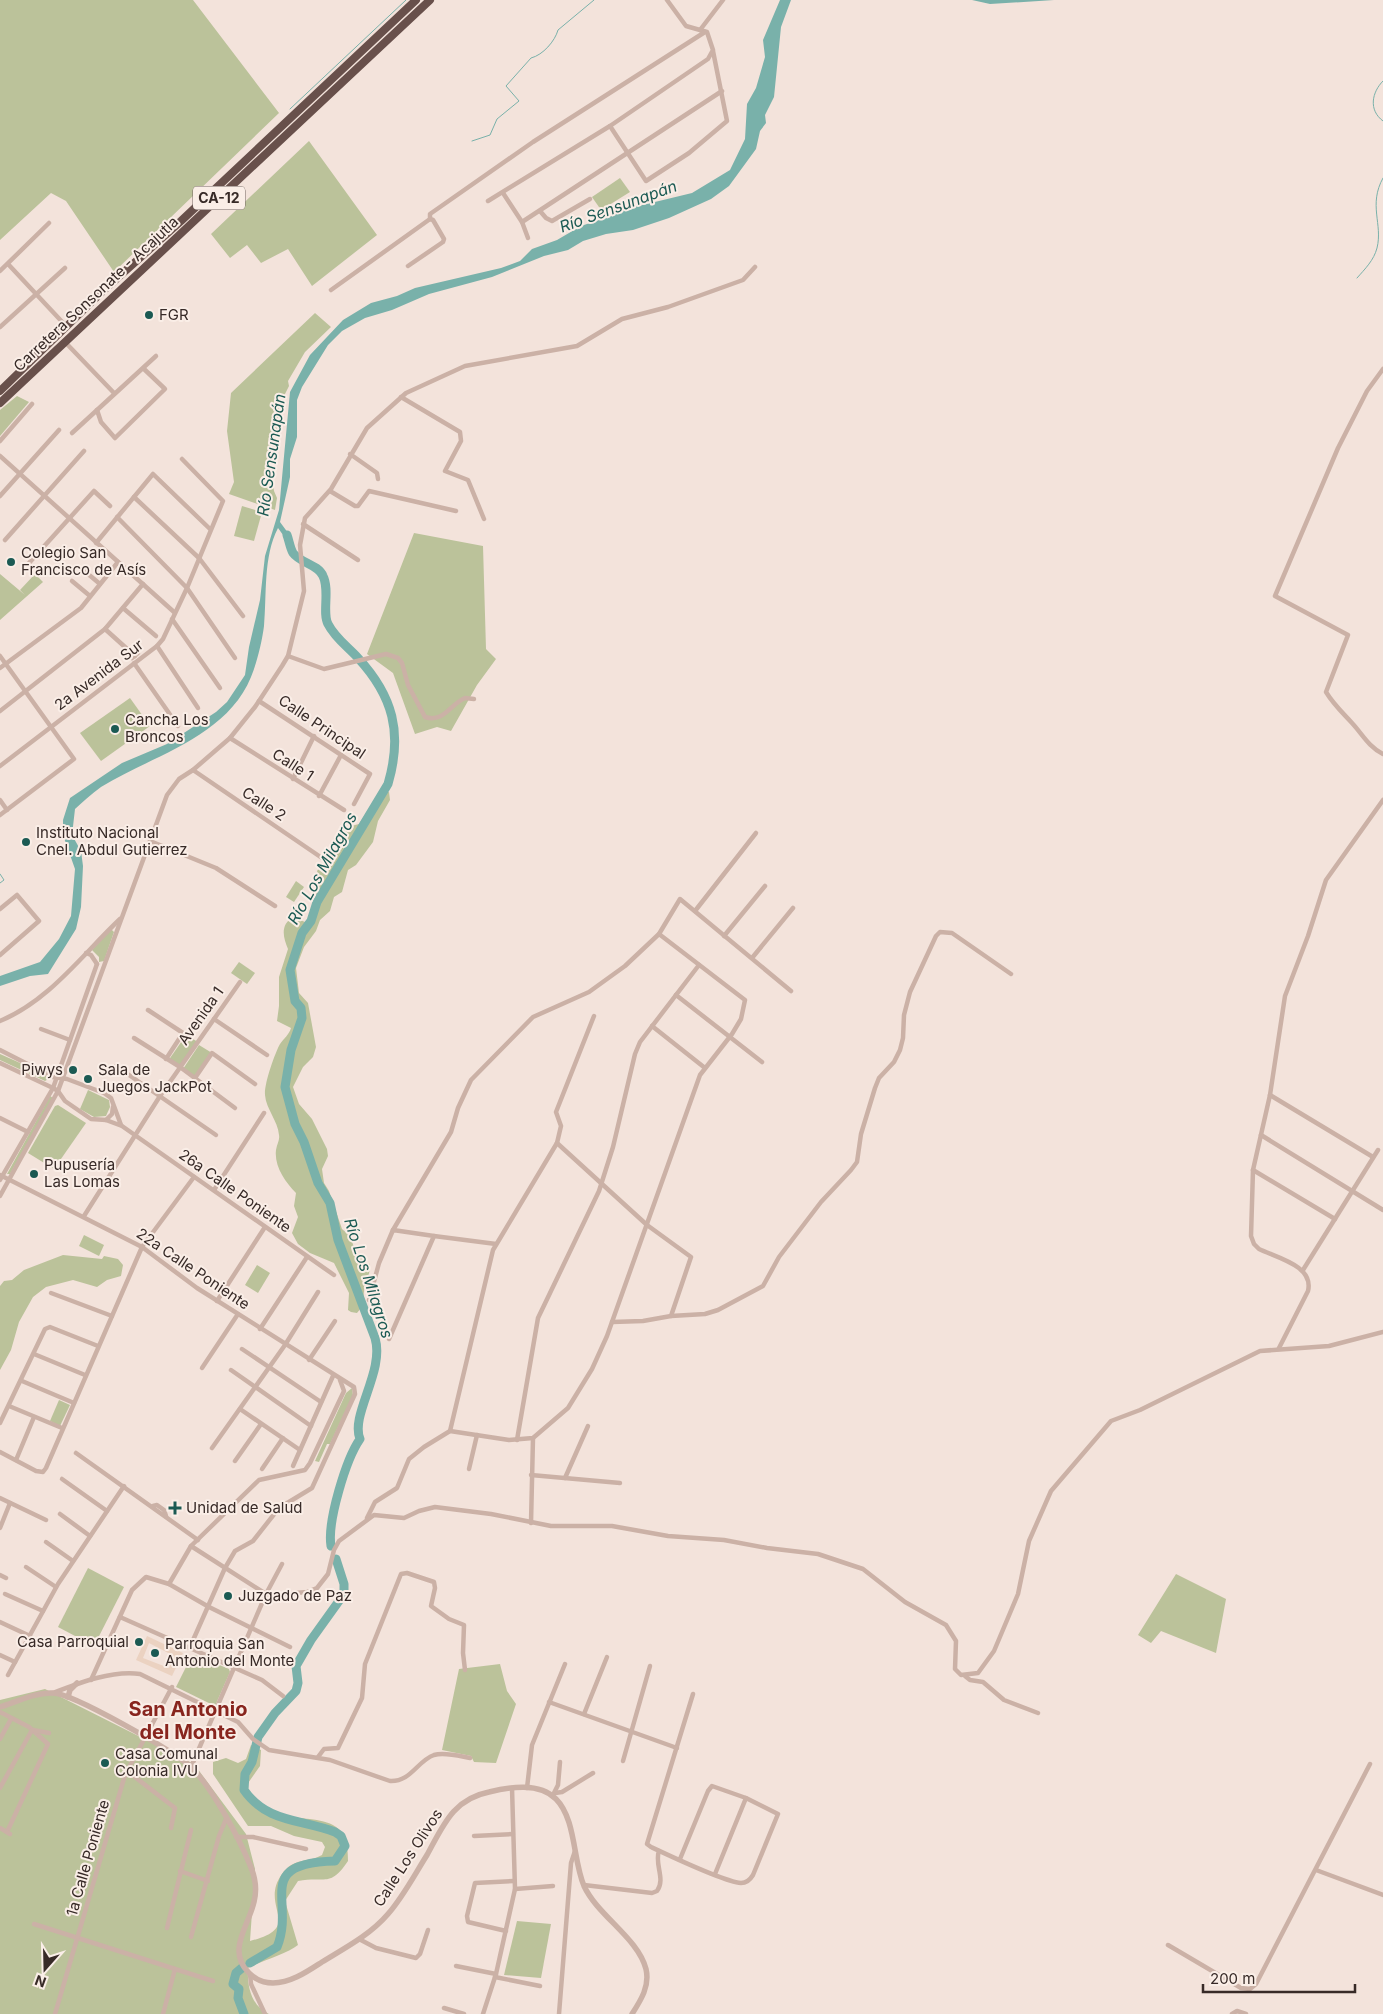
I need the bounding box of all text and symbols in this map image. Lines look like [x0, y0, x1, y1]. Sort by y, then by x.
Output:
water label: Río Sensunapán [556, 175, 680, 237]
road number: CA-12 [193, 187, 245, 210]
street label: Carretera Sonsonate - Acajutla [9, 212, 182, 375]
place label: FGR [159, 305, 189, 324]
marker: FGR [143, 309, 155, 321]
water label: Río Sensunapán [252, 392, 290, 518]
place label: Colegio San Francisco de Asís [21, 543, 146, 579]
marker: Colegio San Francisco de Asís [5, 556, 17, 568]
street label: 2a Avenida Sur [50, 635, 147, 714]
street label: Calle Principal [275, 690, 370, 763]
place label: Cancha Los Broncos [125, 710, 209, 746]
marker: Cancha Los Broncos [109, 723, 121, 735]
street label: Calle 1 [269, 744, 318, 785]
street label: Calle 2 [239, 782, 290, 825]
water label: Río Los Milagros [283, 808, 361, 928]
place label: Instituto Nacional Cnel. Abdul Gutierrez [36, 823, 188, 859]
marker: Instituto Nacional Cnel. Abdul Gutierrez [20, 836, 32, 848]
street label: Avenida 1 [174, 983, 227, 1048]
place label: Piwys [21, 1060, 63, 1079]
place label: Sala de Juegos JackPot [98, 1060, 212, 1096]
marker: Piwys [67, 1064, 79, 1076]
marker: Sala de Juegos JackPot [82, 1073, 94, 1085]
street label: 26a Calle Poniente [175, 1145, 295, 1236]
place label: Pupusería Las Lomas [44, 1155, 120, 1191]
marker: Pupusería Las Lomas [28, 1168, 40, 1180]
water label: Río Los Milagros [340, 1215, 398, 1341]
street label: 22a Calle Poniente [133, 1224, 254, 1314]
place label: Unidad de Salud [186, 1498, 303, 1517]
marker: Unidad de Salud [168, 1501, 182, 1515]
place label: Juzgado de Paz [238, 1586, 352, 1605]
marker: Juzgado de Paz [222, 1590, 234, 1602]
place label: Casa Parroquial [17, 1632, 129, 1651]
place label: Parroquia San Antonio del Monte [165, 1634, 294, 1670]
marker: Casa Parroquial [133, 1636, 145, 1648]
marker: Parroquia San Antonio del Monte [149, 1647, 161, 1659]
district label: San Antonio del Monte [129, 1697, 247, 1744]
place label: Casa Comunal Colonia IVU [115, 1744, 218, 1780]
marker: Casa Comunal Colonia IVU [99, 1757, 111, 1769]
street label: 1a Calle Poniente [62, 1797, 113, 1918]
street label: Calle Los Olivos [369, 1805, 446, 1910]
north arrow [20, 1944, 70, 1994]
scale bar [1203, 1962, 1356, 1994]
text: 200 m [1210, 1969, 1255, 1988]
text: N [32, 1972, 48, 1991]

